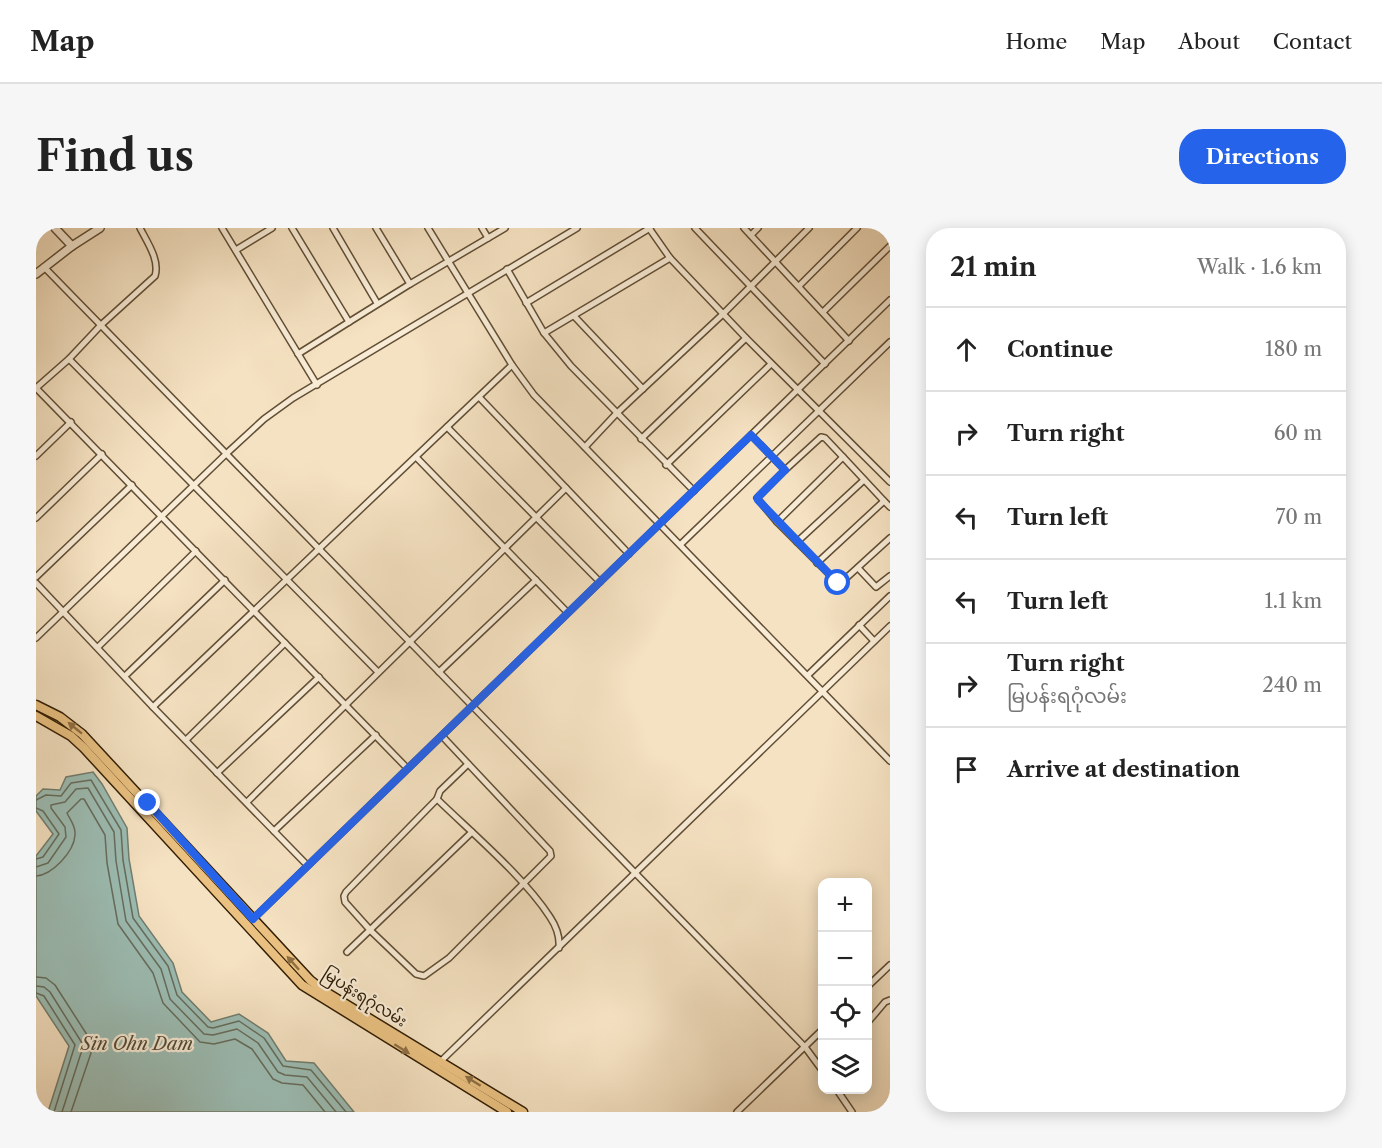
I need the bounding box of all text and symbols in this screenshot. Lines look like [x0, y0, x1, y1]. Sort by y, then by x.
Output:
text: Map [30, 24, 94, 58]
text: Home [1006, 29, 1067, 54]
text: Map [1100, 29, 1145, 54]
text: About [1178, 29, 1240, 54]
text: Contact [1273, 29, 1352, 54]
button: Directions [1179, 129, 1346, 184]
text: Find us [36, 130, 194, 182]
text: 21 min [950, 251, 1037, 283]
text: Walk · 1.6 km [1197, 255, 1322, 279]
icon: ahead [950, 333, 983, 366]
text: Continue [1007, 336, 1113, 363]
text: 180 m [1265, 337, 1322, 361]
icon: right [950, 417, 983, 450]
text: Turn right [1007, 420, 1125, 447]
text: 60 m [1274, 421, 1322, 445]
icon: left [950, 501, 983, 534]
text: Turn left [1007, 504, 1108, 531]
text: 70 m [1276, 505, 1322, 529]
route start [824, 569, 850, 595]
icon: left [950, 585, 983, 618]
text: Turn left [1007, 588, 1108, 615]
text: 1.1 km [1264, 589, 1322, 613]
text: Turn right [1007, 650, 1125, 677]
icon: right [950, 669, 983, 702]
text: 240 m [1262, 673, 1322, 697]
text: မြပန်းရဂုံလမ်း [1007, 684, 1127, 708]
one-way arrow [67, 722, 83, 735]
icon: arrive [950, 753, 983, 786]
text: Arrive at destination [1007, 756, 1240, 783]
route end [134, 789, 160, 815]
map controls [818, 878, 872, 1094]
button: + [818, 878, 872, 932]
button: − [818, 932, 872, 986]
one-way arrow [287, 956, 300, 971]
street label: မြပန်းရဂုံလမ်း [316, 962, 412, 1035]
button: locate [818, 986, 872, 1040]
water label: Sin Ohn Dam [80, 1033, 193, 1055]
button: layers [818, 1040, 872, 1094]
one-way arrow [394, 1043, 411, 1054]
one-way arrow [465, 1075, 481, 1086]

